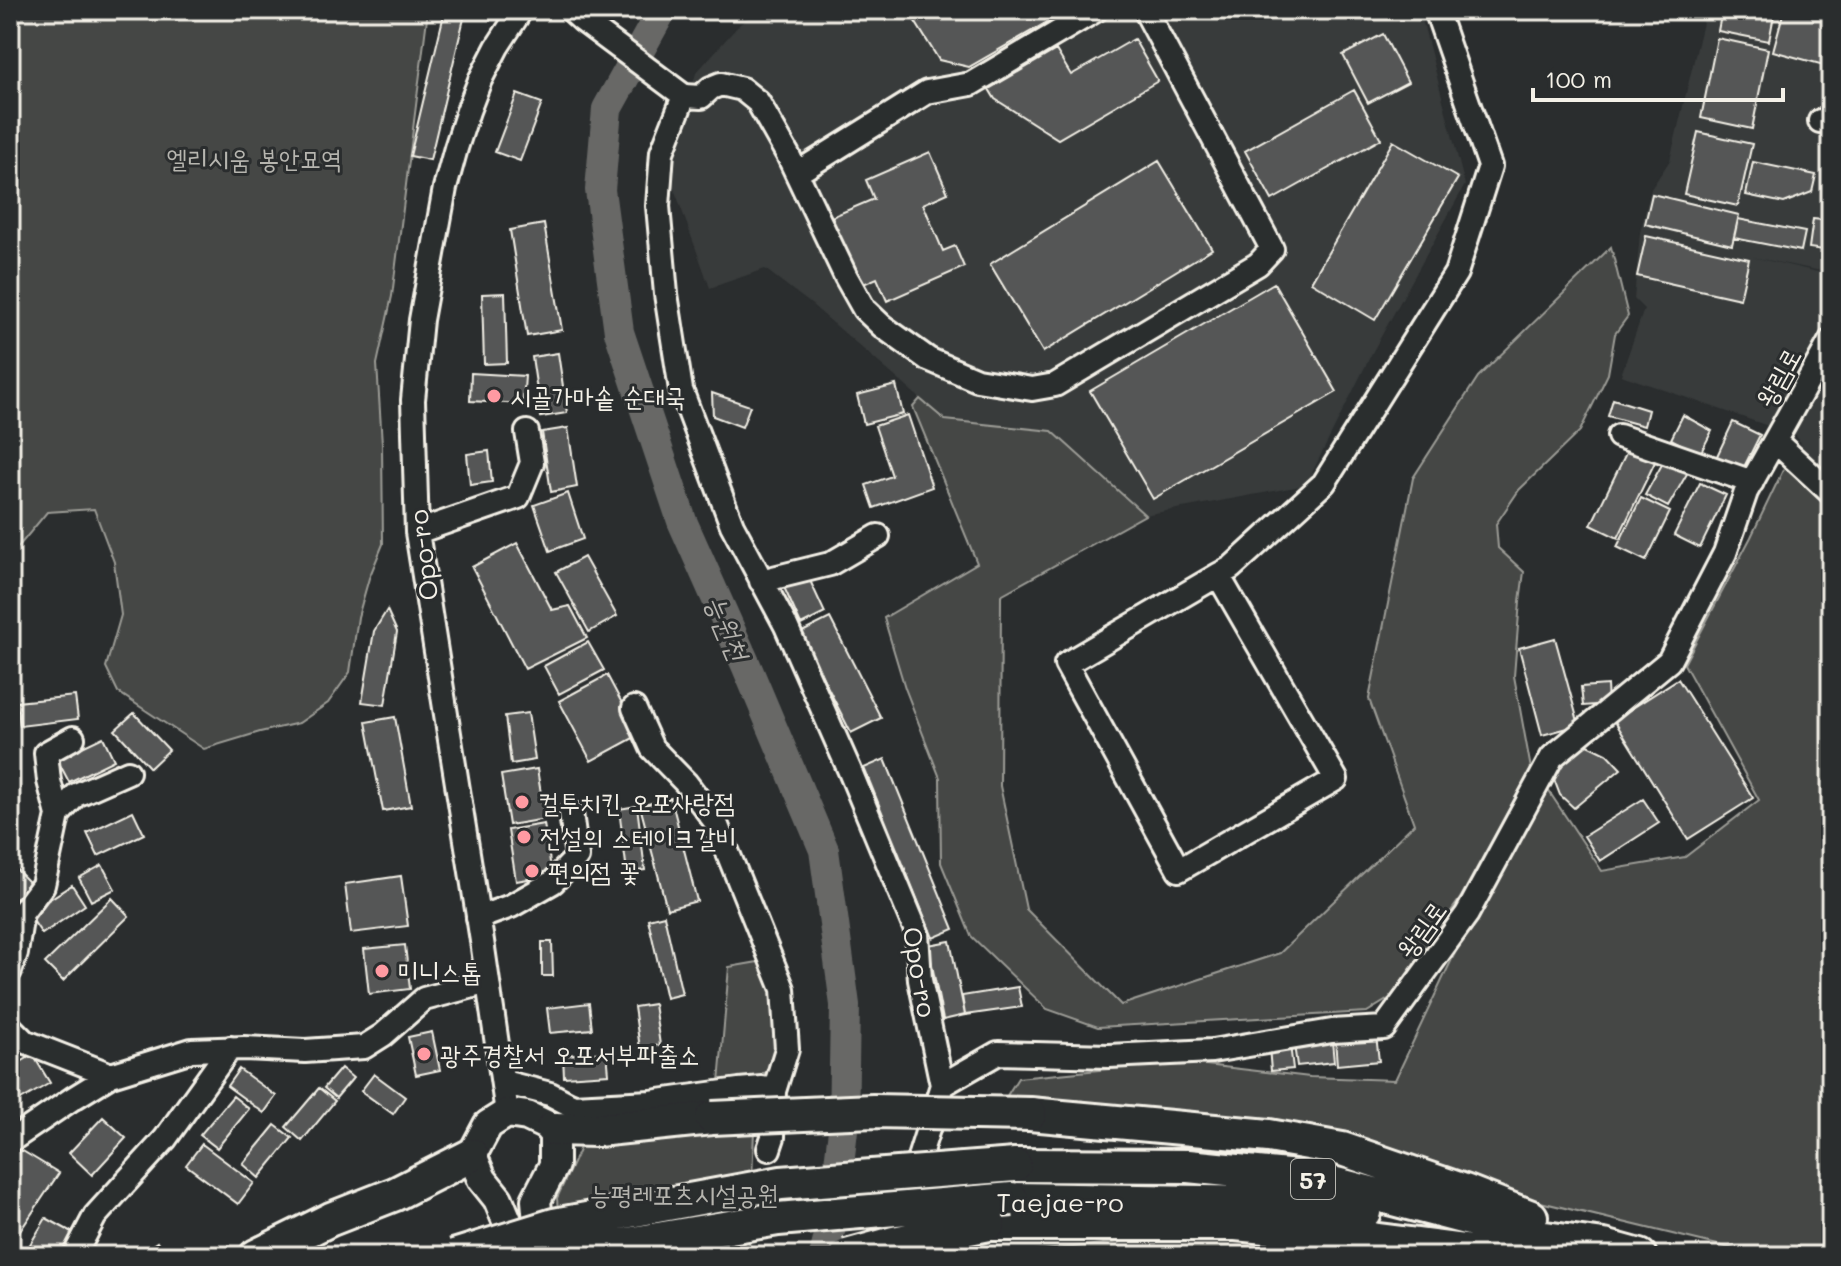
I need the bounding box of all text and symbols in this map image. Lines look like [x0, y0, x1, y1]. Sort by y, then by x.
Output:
scale bar [1533, 52, 1783, 102]
text: 100 m [1545, 63, 1612, 94]
park label: 엘리시움 봉안묘역 [166, 141, 342, 175]
street label: 왕림로 [1748, 341, 1808, 413]
place label: 시골가마솥 순대국 [510, 379, 686, 413]
marker: 시골가마솥 순대국 [485, 387, 503, 405]
street label: Opo-ro [401, 508, 445, 602]
water label: 능원천 [698, 589, 759, 667]
place label: 컬투치킨 오포사랑점 [538, 785, 735, 819]
marker: 컬투치킨 오포사랑점 [513, 793, 531, 811]
place label: 전설의 스테이크갈비 [540, 820, 737, 854]
marker: 전설의 스테이크갈비 [515, 828, 533, 846]
place label: 편의점 꽃 [548, 854, 640, 888]
marker: 편의점 꽃 [523, 862, 541, 880]
street label: 왕림로 [1389, 894, 1453, 964]
street label: Opo-ro [895, 924, 945, 1020]
place label: 미니스톱 [398, 954, 482, 988]
marker: 미니스톱 [373, 962, 391, 980]
place label: 광주경찰서 오포서부파출소 [440, 1037, 699, 1071]
marker: 광주경찰서 오포서부파출소 [415, 1045, 433, 1063]
road number: 57 [1291, 1159, 1335, 1199]
park label: 능평레포츠시설공원 [590, 1177, 778, 1211]
street label: Taejae-ro [996, 1185, 1124, 1219]

